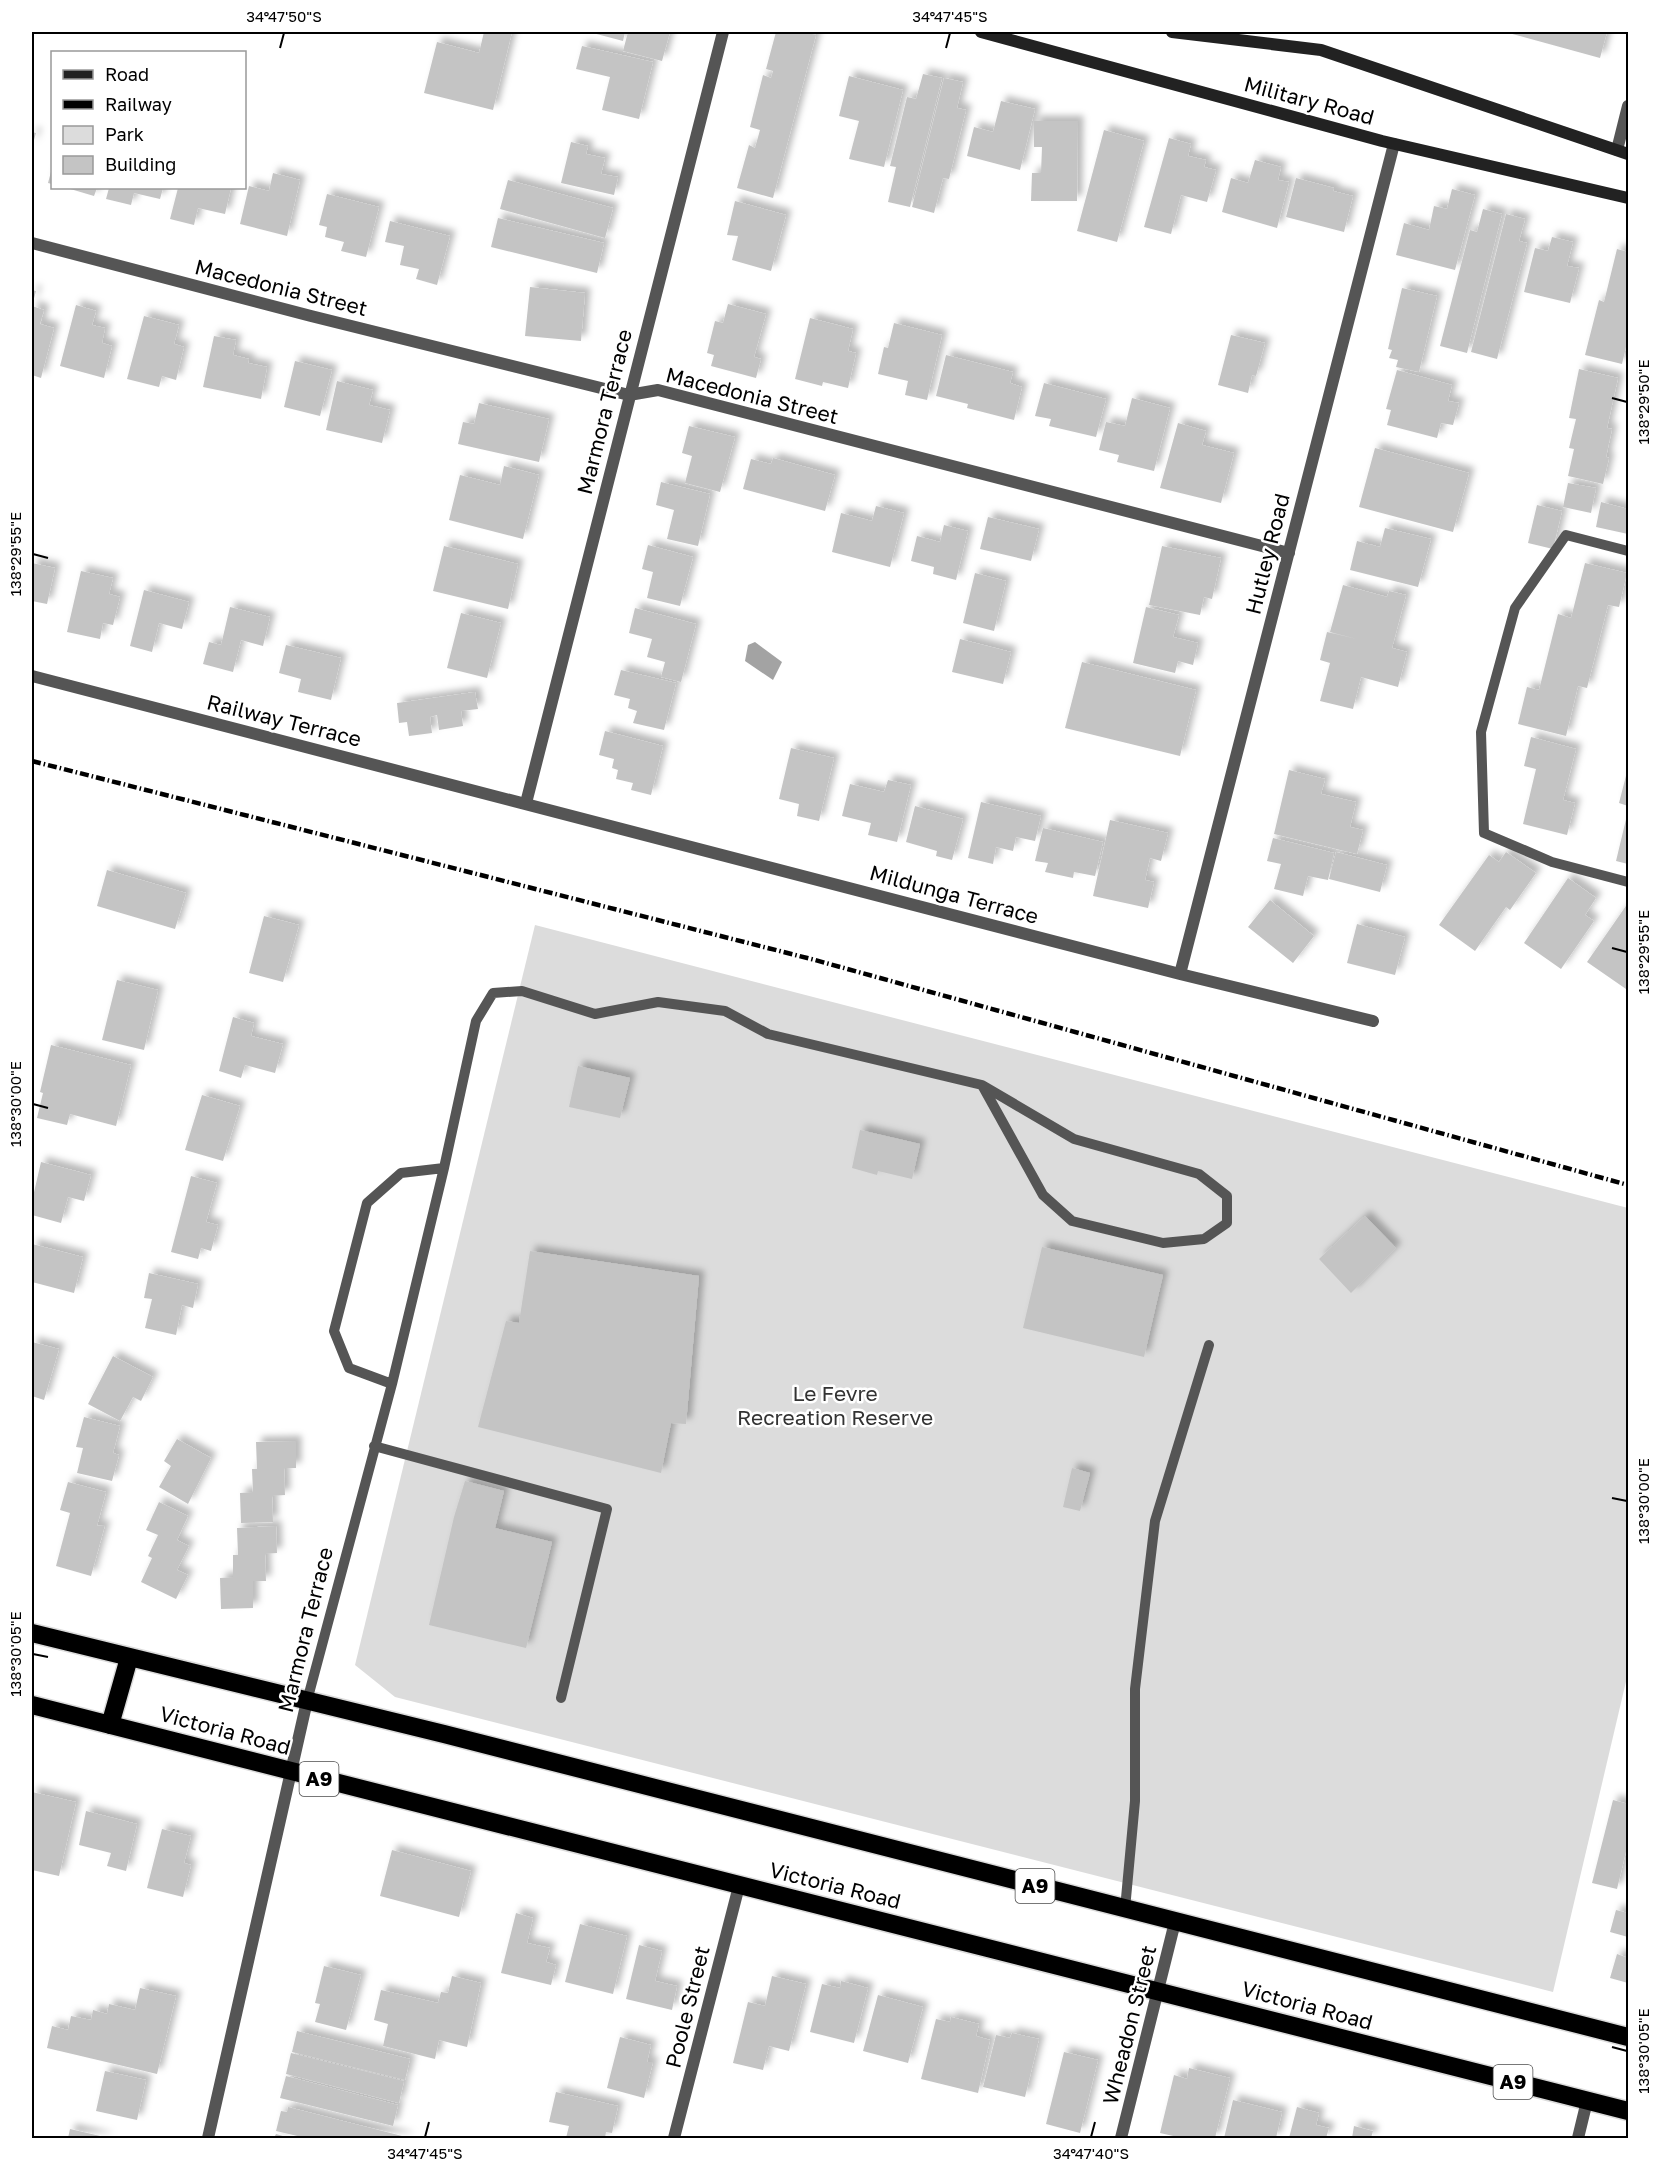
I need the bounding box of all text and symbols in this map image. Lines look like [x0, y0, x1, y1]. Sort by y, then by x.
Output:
text: 34°47'50"S [246, 7, 322, 25]
text: 34°47'45"S [912, 7, 988, 25]
legend [51, 51, 246, 189]
text: Road [105, 63, 149, 85]
street label: Military Road [1241, 70, 1377, 130]
text: Railway [105, 93, 172, 115]
text: Park [105, 123, 144, 145]
text: Building [105, 153, 176, 175]
street label: Macedonia Street [192, 253, 370, 321]
street label: Marmora Terrace [571, 326, 637, 497]
text: 138°29'50"E [1634, 359, 1652, 445]
street label: Macedonia Street [663, 361, 841, 429]
street label: Hutley Road [1239, 491, 1295, 617]
text: 138°29'55"E [6, 512, 24, 596]
street label: Railway Terrace [204, 688, 364, 752]
street label: Mildunga Terrace [867, 859, 1042, 929]
text: 138°29'55"E [1634, 910, 1652, 994]
text: 138°30'00"E [6, 1061, 24, 1147]
park label: Le Fevre Recreation Reserve [737, 1380, 933, 1430]
text: 138°30'00"E [1634, 1458, 1652, 1544]
street label: Marmora Terrace [272, 1544, 338, 1715]
text: 138°30'05"E [6, 1611, 24, 1697]
street label: Victoria Road [157, 1700, 294, 1760]
road number: A9 [300, 1762, 338, 1796]
street label: Victoria Road [767, 1856, 904, 1914]
road number: A9 [1016, 1869, 1054, 1903]
street label: Poole Street [659, 1943, 715, 2070]
street label: Wheadon Street [1097, 1943, 1161, 2107]
street label: Victoria Road [1239, 1975, 1376, 2035]
text: 138°30'05"E [1634, 2008, 1652, 2094]
road number: A9 [1494, 2065, 1532, 2099]
text: 34°47'45"S [387, 2144, 463, 2162]
text: 34°47'40"S [1053, 2144, 1129, 2162]

